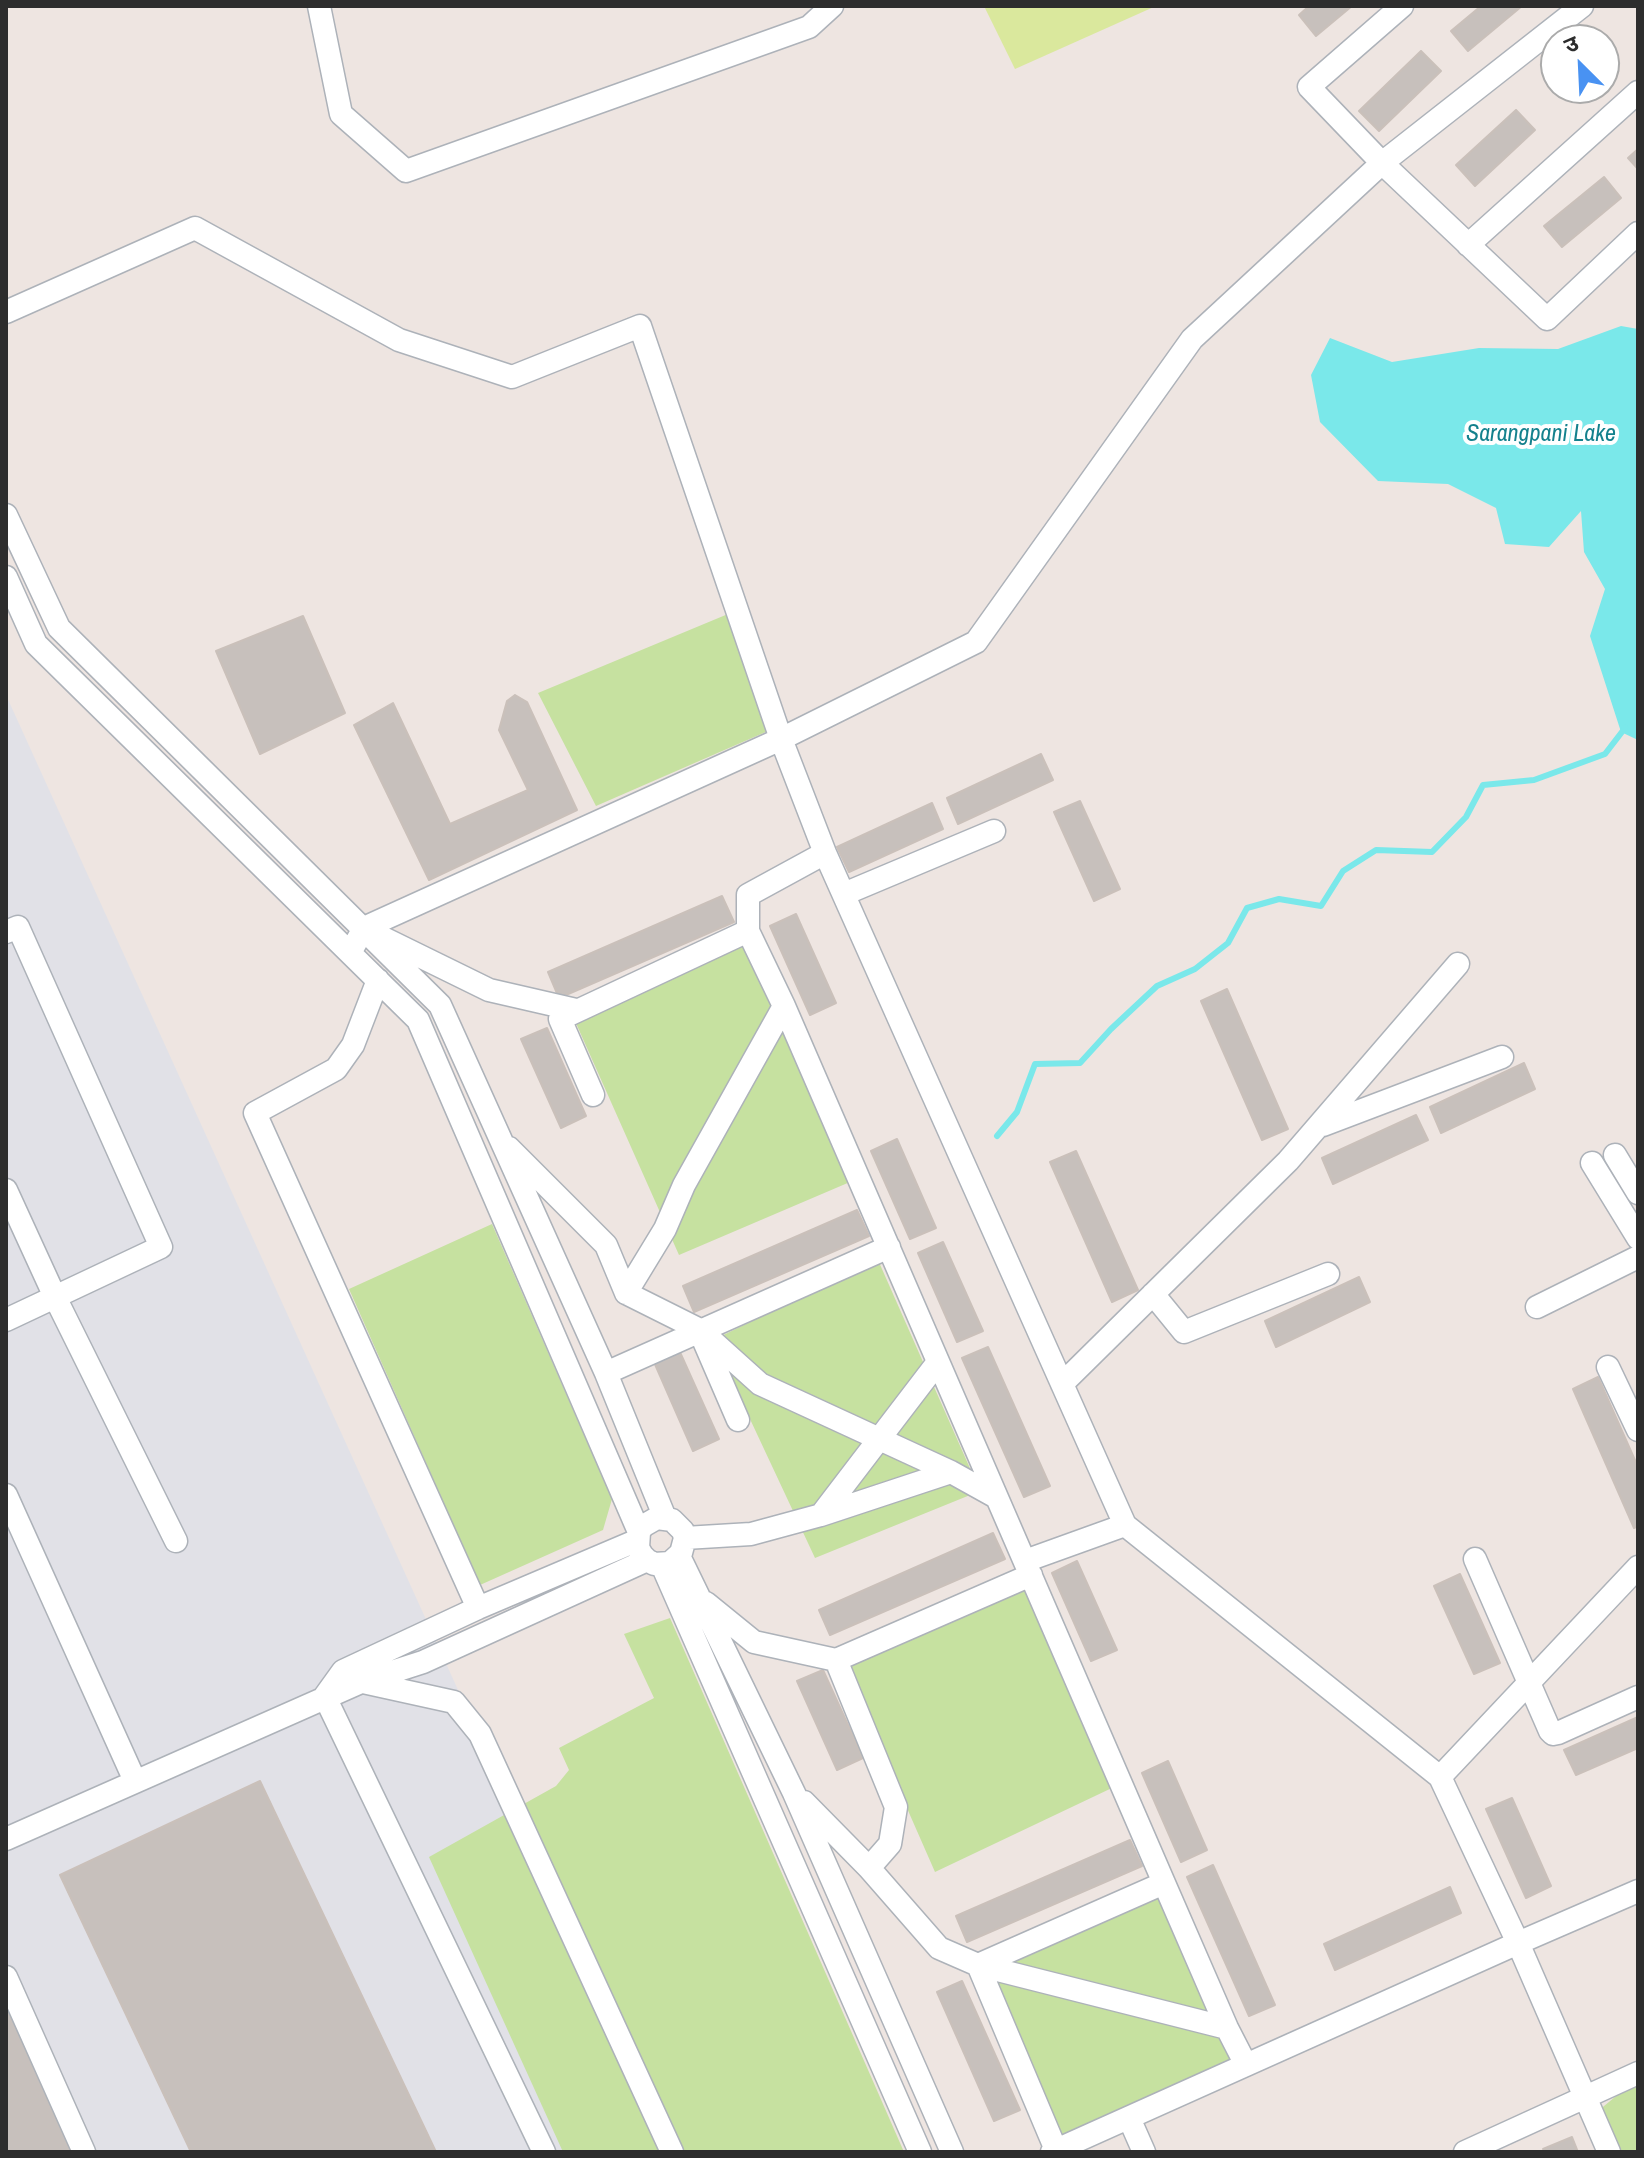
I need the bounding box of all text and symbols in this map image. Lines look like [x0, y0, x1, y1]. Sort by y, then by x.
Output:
north arrow [1540, 24, 1620, 104]
text: उ [1559, 28, 1583, 60]
water label: Sarangpani Lake [1466, 421, 1616, 449]

